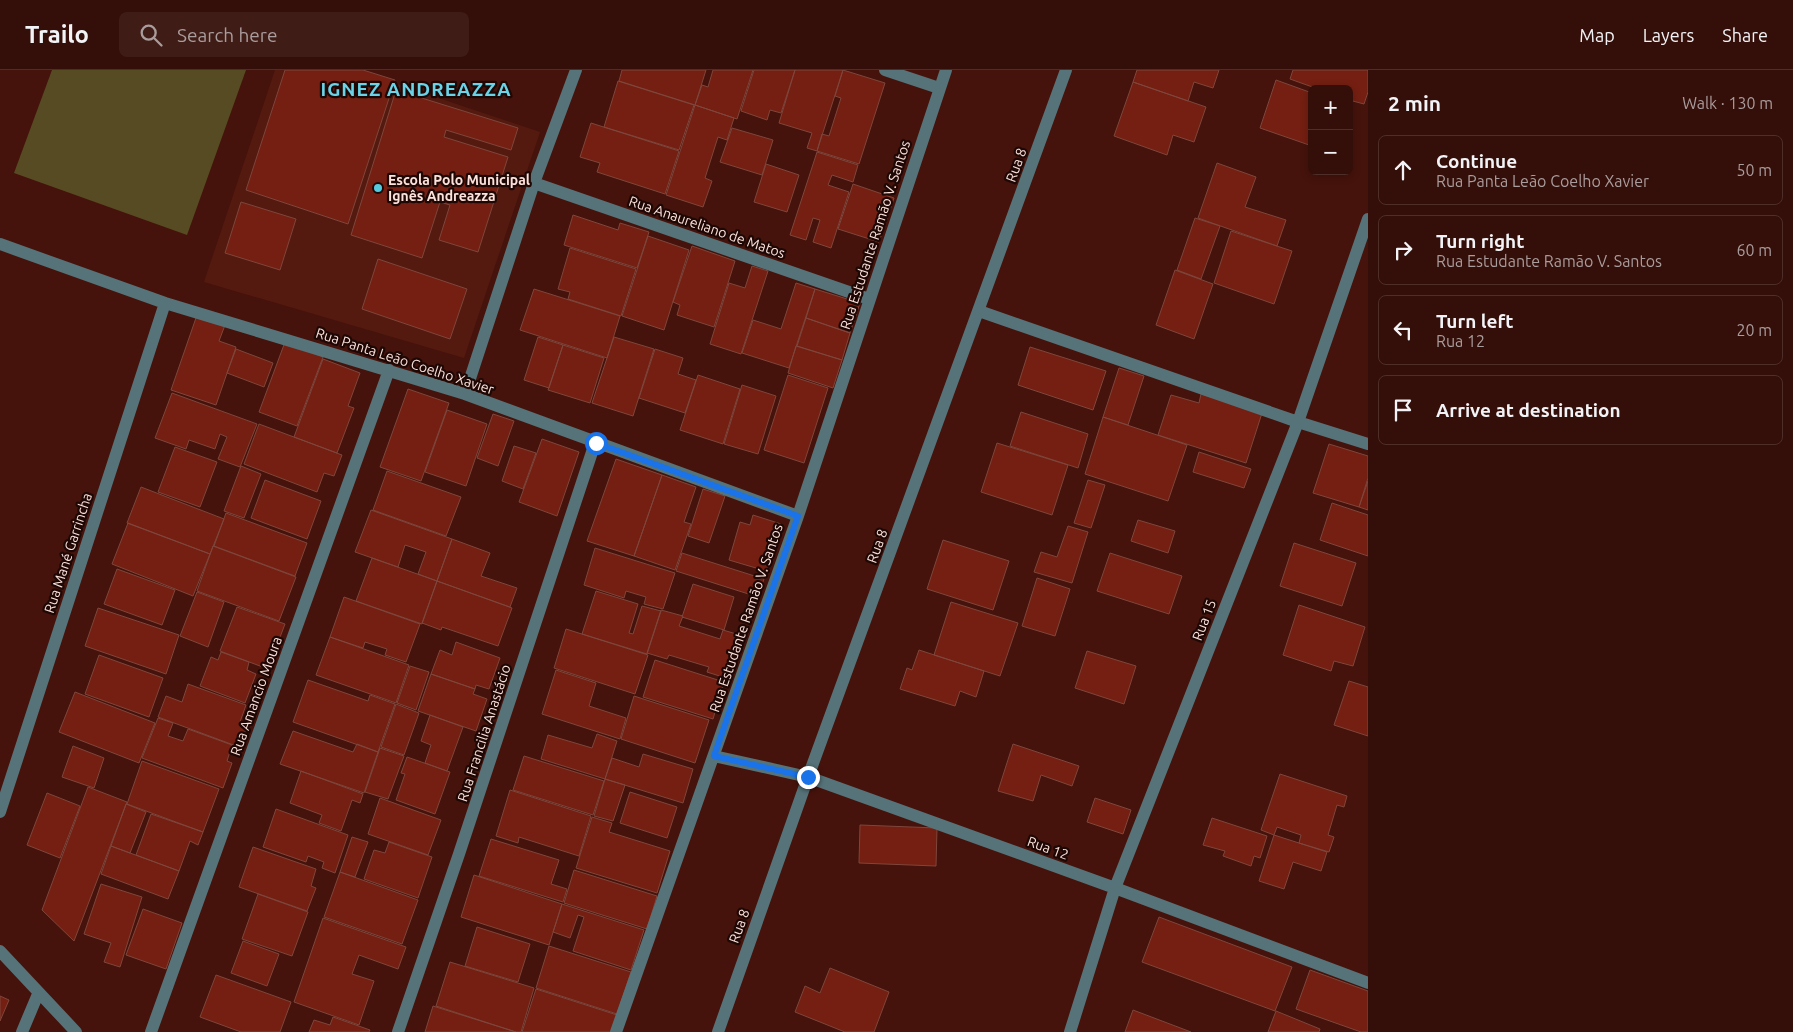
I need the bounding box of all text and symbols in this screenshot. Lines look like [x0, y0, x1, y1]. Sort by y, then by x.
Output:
search box [119, 12, 469, 57]
text: Trailo [25, 21, 89, 48]
icon: search [137, 21, 165, 49]
text: Search here [177, 24, 278, 46]
text: Map [1579, 25, 1615, 45]
text: Layers [1643, 25, 1694, 45]
text: Share [1722, 25, 1768, 45]
district label: IGNEZ ANDREAZZA [320, 78, 512, 100]
map controls [1308, 85, 1353, 175]
button: + [1308, 85, 1353, 130]
text: 2 min [1388, 91, 1441, 115]
text: Walk · 130 m [1682, 94, 1773, 112]
button: − [1308, 130, 1353, 175]
street label: Rua Estudante Ramão V. Santos [837, 138, 913, 332]
street label: Rua 8 [1002, 146, 1030, 184]
text: Continue [1436, 150, 1517, 172]
icon: ahead [1389, 156, 1417, 184]
text: 50 m [1736, 161, 1772, 179]
place label: Escola Polo Municipal Ignês Andreazza [388, 172, 530, 204]
text: Rua Panta Leão Coelho Xavier [1436, 172, 1649, 190]
marker: Escola Polo Municipal Ignês Andreazza [372, 182, 384, 194]
street label: Rua Anaureliano de Matos [627, 193, 787, 261]
text: Turn right [1436, 230, 1524, 252]
icon: right [1389, 236, 1417, 264]
text: 60 m [1736, 241, 1772, 259]
text: Rua Estudante Ramão V. Santos [1436, 252, 1662, 270]
text: Turn left [1436, 310, 1514, 332]
icon: left [1389, 316, 1417, 344]
text: 20 m [1736, 321, 1772, 339]
street label: Rua Panta Leão Coelho Xavier [314, 325, 497, 398]
text: Rua 12 [1436, 332, 1485, 350]
icon: arrive [1389, 396, 1417, 424]
text: Arrive at destination [1436, 399, 1621, 421]
route start [585, 432, 608, 455]
street label: Rua Mané Garrincha [41, 491, 95, 615]
street label: Rua Estudante Ramão V. Santos [706, 522, 786, 714]
street label: Rua 8 [863, 527, 891, 565]
street label: Rua 15 [1189, 597, 1219, 643]
street label: Rua Amancio Moura [227, 634, 285, 758]
street label: Rua Francilia Anastácio [454, 662, 514, 804]
route end [797, 766, 820, 789]
street label: Rua 12 [1025, 833, 1071, 863]
street label: Rua 8 [725, 907, 753, 945]

